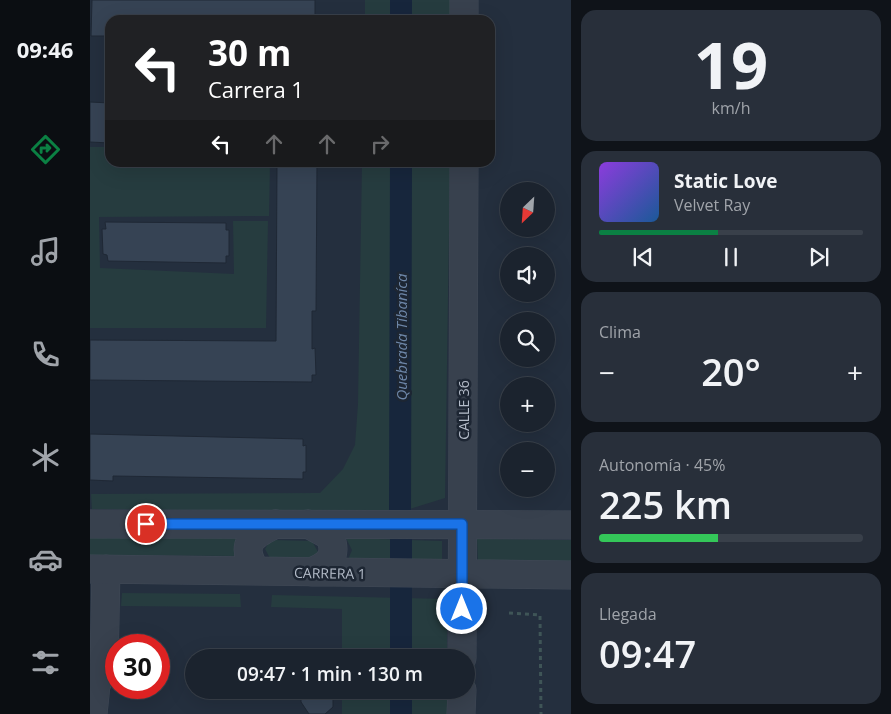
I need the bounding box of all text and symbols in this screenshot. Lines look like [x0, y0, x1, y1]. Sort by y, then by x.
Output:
text: 19 [694, 20, 768, 108]
text: 30 m [208, 29, 291, 76]
text: 09:46 [17, 34, 73, 64]
icon: left [125, 35, 190, 100]
text: Carrera 1 [208, 74, 304, 104]
text: km/h [712, 97, 750, 119]
icon: left [207, 130, 235, 158]
icon: ahead [260, 130, 288, 158]
icon: ahead [313, 130, 341, 158]
icon: right [366, 130, 394, 158]
icon: directions [28, 132, 63, 167]
text: Static Love [674, 168, 777, 194]
north arrow [500, 182, 555, 238]
map controls [500, 182, 555, 497]
text: Velvet Ray [674, 194, 750, 216]
icon: music [28, 234, 63, 269]
icon: previous [629, 243, 657, 271]
icon: pause [717, 243, 745, 271]
icon: next [805, 243, 833, 271]
button: sound [500, 247, 555, 302]
water label: Quebrada Tibaníca [391, 273, 411, 401]
button: search [500, 312, 555, 367]
text: Clima [599, 321, 641, 343]
icon: phone [28, 337, 63, 372]
text: 20° [701, 345, 761, 397]
text: − [599, 353, 615, 391]
text: + [847, 353, 863, 391]
button: + [500, 377, 555, 432]
street label: CALLE 36 [454, 380, 473, 440]
icon: climate [28, 440, 63, 475]
button: − [500, 442, 555, 497]
text: Autonomía · 45% [599, 454, 725, 476]
text: 225 km [599, 478, 732, 530]
pin [125, 503, 167, 545]
icon: arrive [132, 510, 160, 538]
icon: car [28, 542, 63, 577]
street label: CARRERA 1 [294, 563, 366, 583]
position arrow [435, 582, 487, 634]
text: Llegada [599, 603, 657, 625]
text: 09:47 [599, 627, 696, 679]
speed limit sign: 30 [105, 634, 170, 699]
icon: filters [28, 645, 63, 680]
text: 09:47 · 1 min · 130 m [237, 661, 423, 687]

